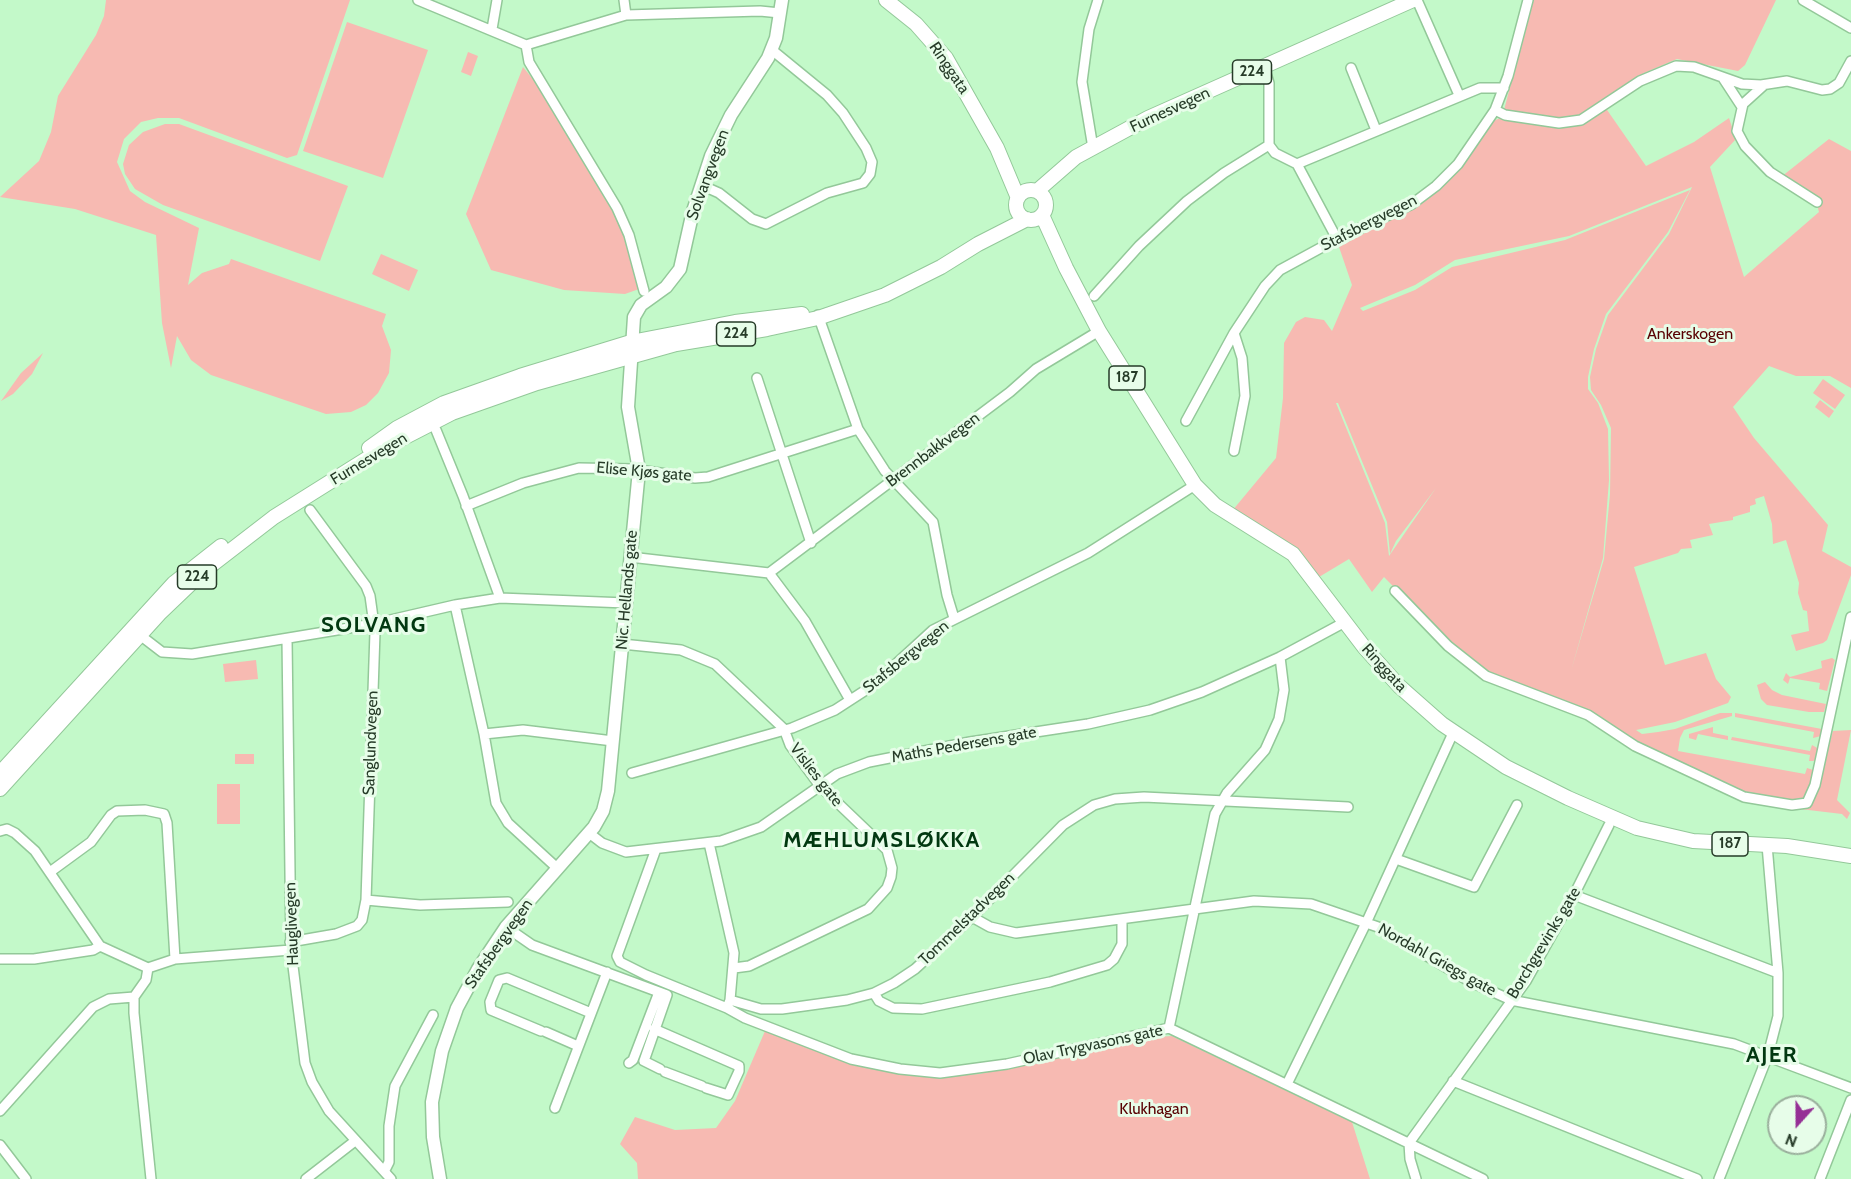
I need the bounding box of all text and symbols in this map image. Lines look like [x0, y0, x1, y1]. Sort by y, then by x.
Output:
street label: Ringgata [925, 38, 973, 98]
road number: 224 [1232, 60, 1272, 84]
street label: Furnesvegen [1127, 83, 1213, 137]
street label: Solvangvegen [683, 127, 733, 223]
street label: Stafsbergvegen [1318, 191, 1420, 255]
road number: 224 [716, 322, 756, 346]
park label: Ankerskogen [1647, 324, 1733, 344]
road number: 187 [1109, 366, 1145, 390]
street label: Brennbakkvegen [882, 409, 984, 491]
street label: Furnesvegen [327, 429, 411, 489]
street label: Elise Kjøs gate [596, 458, 692, 486]
street label: Nic. Hellands gate [612, 529, 642, 651]
road number: 224 [178, 565, 216, 589]
district label: SOLVANG [321, 613, 427, 639]
street label: Stafsbergvegen [859, 616, 953, 698]
street label: Ringgata [1357, 640, 1411, 696]
street label: Sanglundvegen [360, 690, 382, 796]
street label: Maths Pedersens gate [890, 723, 1038, 767]
street label: Vislies gate [785, 740, 847, 810]
district label: MÆHLUMSLØKKA [783, 828, 981, 854]
road number: 187 [1712, 832, 1748, 856]
street label: Tommelstadvegen [915, 868, 1019, 970]
street label: Hauglivegen [281, 882, 303, 966]
street label: Borchgrevinks gate [1503, 884, 1585, 1002]
street label: Stafsbergvegen [461, 895, 537, 993]
street label: Nordahl Griegs gate [1375, 920, 1499, 1000]
street label: Olav Trygvasons gate [1022, 1021, 1164, 1069]
district label: AJER [1746, 1043, 1798, 1069]
north arrow [1767, 1095, 1827, 1155]
park label: Klukhagan [1119, 1099, 1189, 1119]
text: N [1782, 1130, 1800, 1151]

